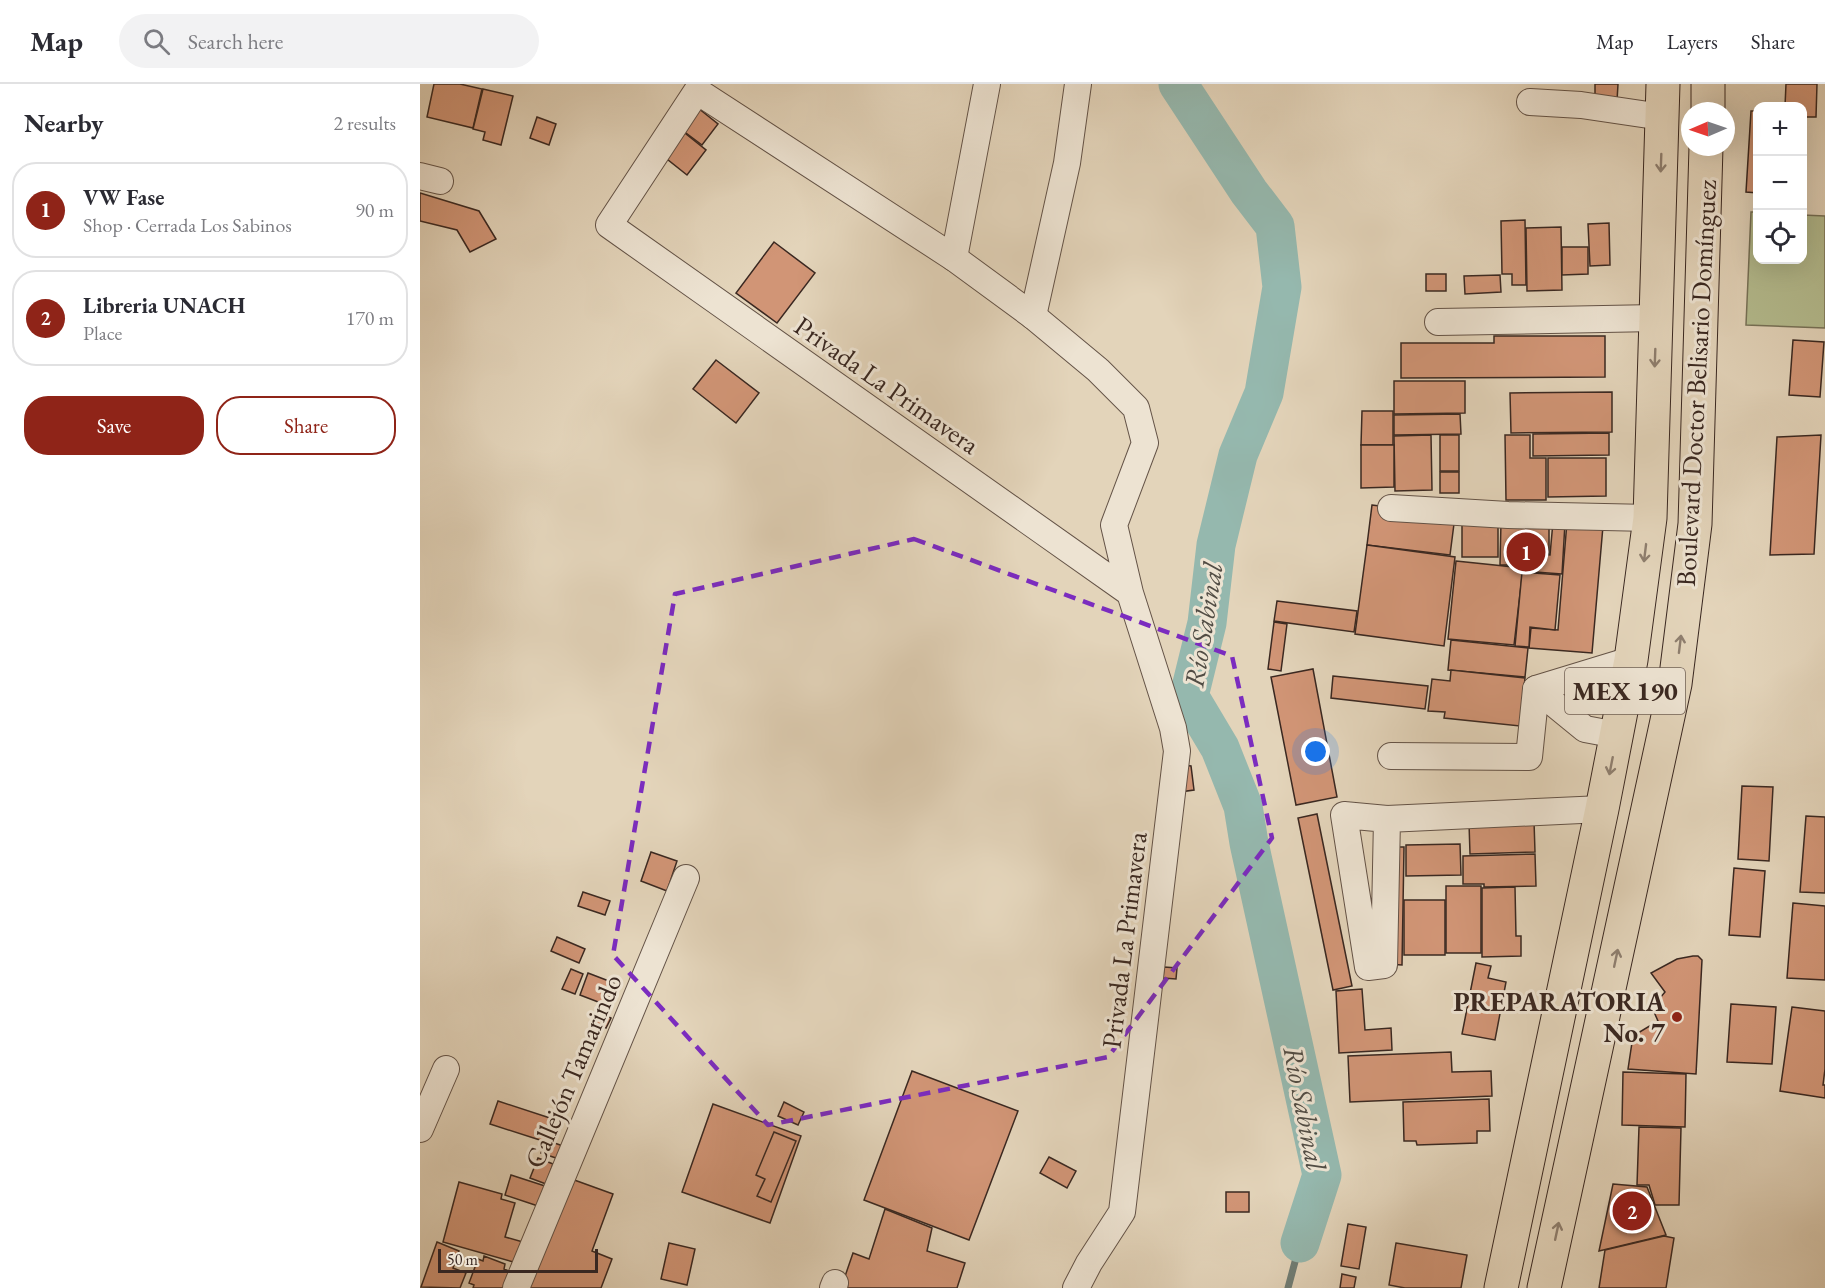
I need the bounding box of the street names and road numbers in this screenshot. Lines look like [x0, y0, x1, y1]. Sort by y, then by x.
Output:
street label: Boulevard Doctor Belisario Domínguez [1668, 178, 1724, 587]
street label: Privada La Primavera [788, 308, 986, 462]
road number: MEX 190 [1565, 668, 1685, 714]
street label: Privada La Primavera [1093, 830, 1155, 1050]
street label: Callejón Tamarindo [516, 969, 630, 1173]

